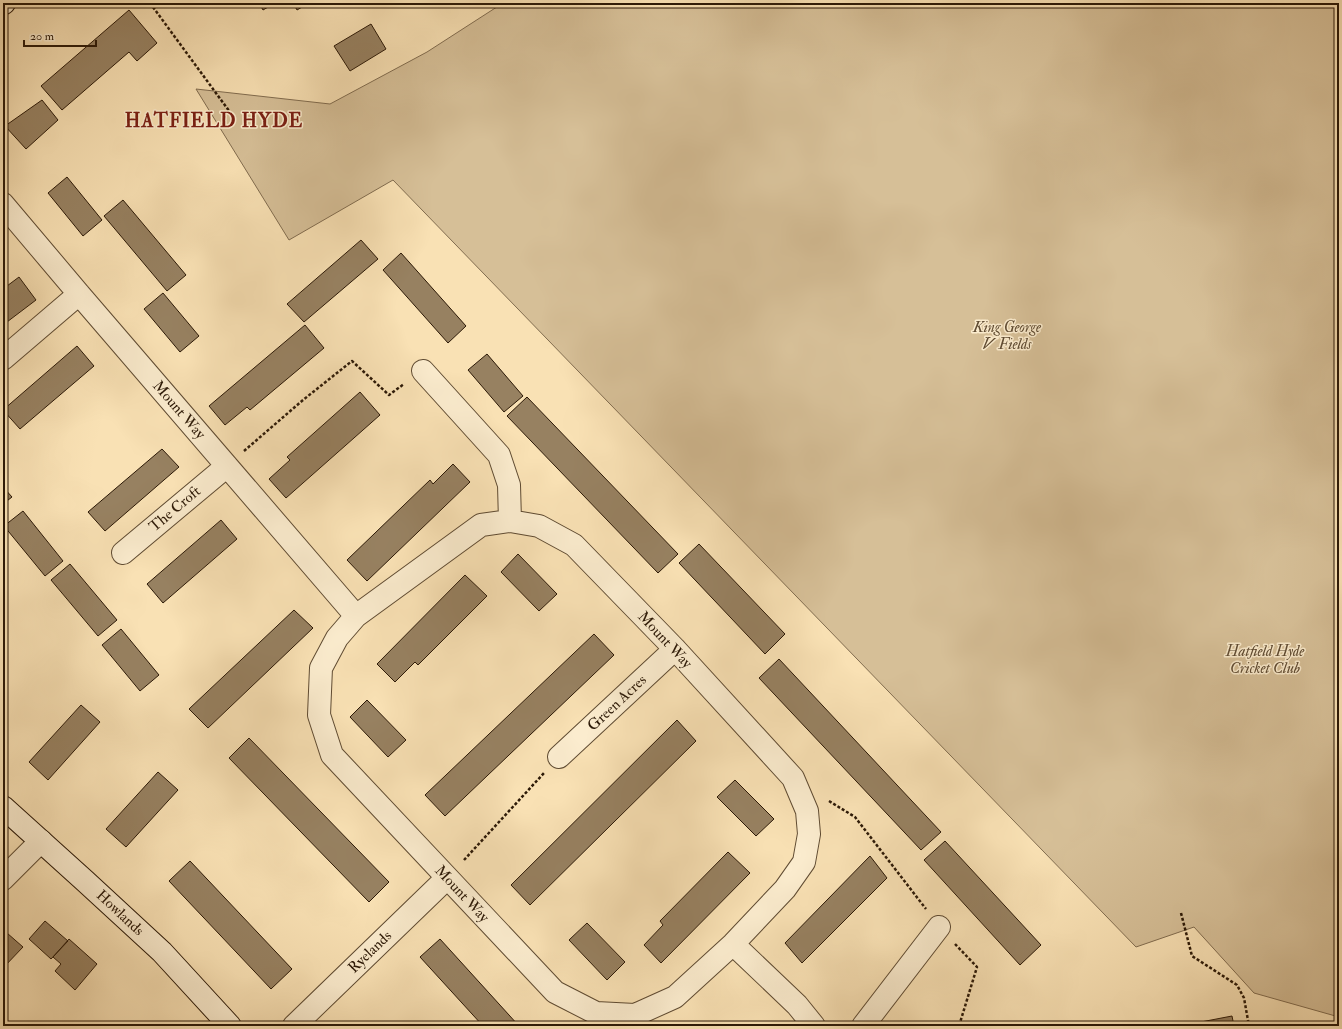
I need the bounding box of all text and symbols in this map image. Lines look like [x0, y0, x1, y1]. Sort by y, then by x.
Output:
scale bar [24, 22, 96, 48]
text: 20 m [30, 29, 55, 44]
district label: HATFIELD HYDE [125, 109, 303, 133]
park label: King George V Fields [972, 318, 1042, 354]
street label: Mount Way [148, 377, 210, 443]
street label: The Croft [145, 482, 205, 536]
street label: Mount Way [634, 607, 697, 673]
park label: Hatfield Hyde Cricket Club [1225, 642, 1305, 678]
street label: Green Acres [583, 671, 651, 735]
street label: Mount Way [431, 861, 494, 927]
street label: Howlands [92, 886, 148, 940]
street label: Ryelands [344, 927, 396, 977]

